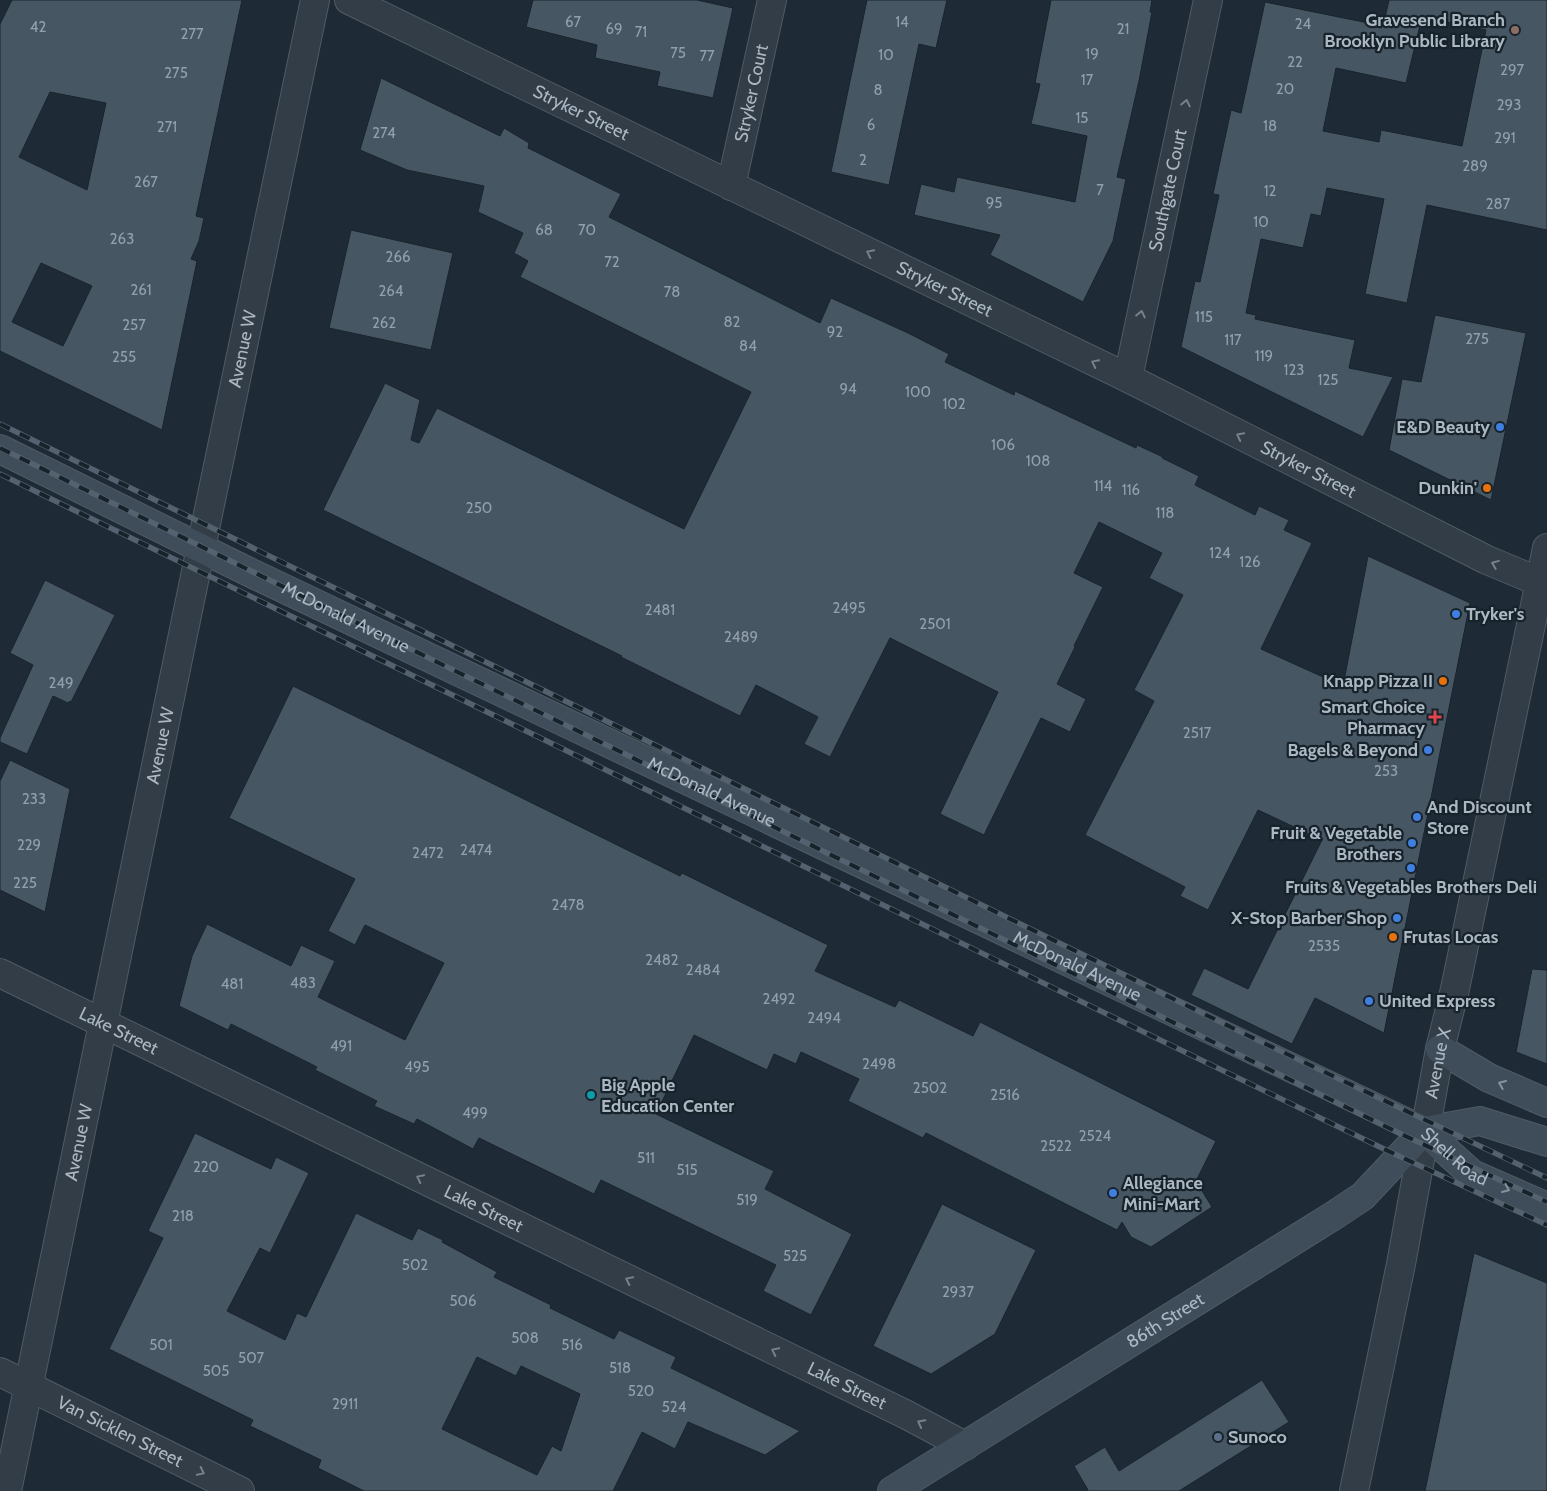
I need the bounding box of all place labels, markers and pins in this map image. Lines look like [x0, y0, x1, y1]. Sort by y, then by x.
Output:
place label: Gravesend Branch Brooklyn Public Library [1324, 9, 1505, 52]
marker: Gravesend Branch Brooklyn Public Library [1509, 24, 1521, 36]
place label: E&D Beauty [1396, 416, 1490, 438]
marker: E&D Beauty [1494, 421, 1506, 433]
place label: Dunkin' [1418, 477, 1477, 499]
marker: Dunkin' [1481, 482, 1493, 494]
place label: Tryker's [1466, 603, 1525, 625]
marker: Tryker's [1450, 608, 1462, 620]
place label: Knapp Pizza II [1323, 670, 1433, 692]
marker: Knapp Pizza II [1437, 675, 1449, 687]
place label: Smart Choice Pharmacy [1321, 696, 1425, 739]
marker: Smart Choice Pharmacy [1429, 711, 1441, 723]
place label: Bagels & Beyond [1287, 739, 1418, 761]
marker: Bagels & Beyond [1422, 744, 1434, 756]
place label: And Discount Store [1427, 796, 1532, 839]
marker: And Discount Store [1411, 811, 1423, 823]
place label: Fruit & Vegetable Brothers [1270, 822, 1402, 865]
marker: Fruit & Vegetable Brothers [1406, 837, 1418, 849]
marker: Fruits & Vegetables Brothers Deli [1405, 862, 1417, 874]
place label: Fruits & Vegetables Brothers Deli [1285, 876, 1537, 898]
place label: X-Stop Barber Shop [1230, 907, 1387, 929]
marker: X-Stop Barber Shop [1391, 912, 1403, 924]
place label: Frutas Locas [1403, 926, 1499, 948]
marker: Frutas Locas [1387, 931, 1399, 943]
place label: United Express [1379, 990, 1496, 1012]
marker: United Express [1363, 995, 1375, 1007]
place label: Big Apple Education Center [601, 1074, 734, 1117]
marker: Big Apple Education Center [585, 1089, 597, 1101]
place label: Allegiance Mini-Mart [1123, 1172, 1203, 1215]
marker: Allegiance Mini-Mart [1107, 1187, 1119, 1199]
place label: Sunoco [1228, 1426, 1287, 1448]
marker: Sunoco [1212, 1431, 1224, 1443]

